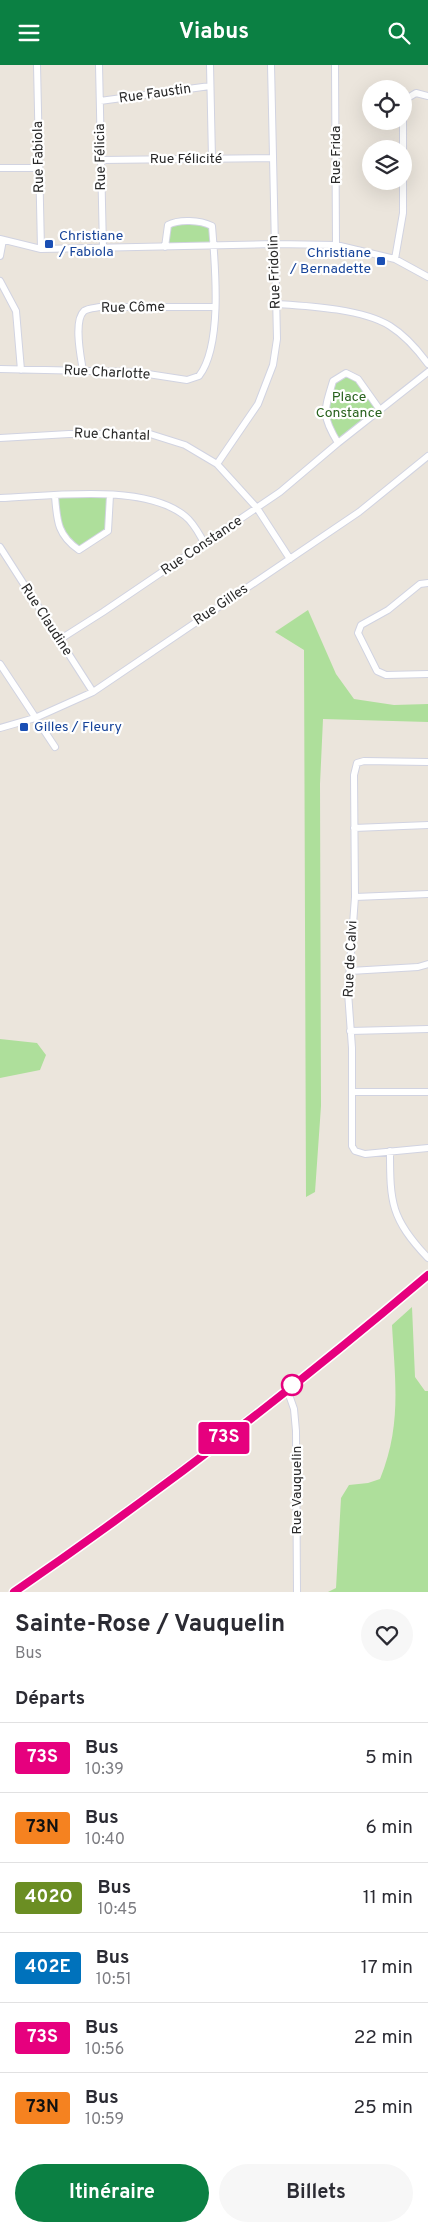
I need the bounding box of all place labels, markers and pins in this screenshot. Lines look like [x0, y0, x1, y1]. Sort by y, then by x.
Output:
place label: Christiane / Fabiola [58, 228, 123, 261]
marker: Christiane / Fabiola [43, 238, 55, 250]
place label: Christiane / Bernadette [289, 245, 371, 278]
marker: Christiane / Bernadette [375, 255, 387, 267]
place label: Gilles / Fleury [34, 719, 122, 736]
marker: Gilles / Fleury [18, 721, 30, 733]
unlabelled marker [281, 1374, 303, 1396]

